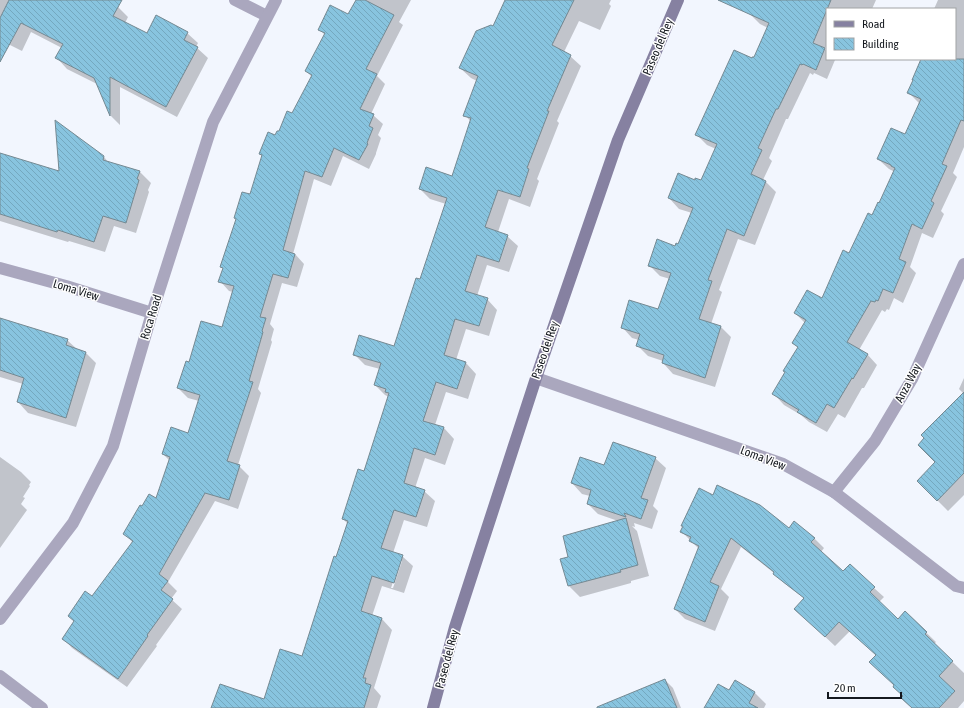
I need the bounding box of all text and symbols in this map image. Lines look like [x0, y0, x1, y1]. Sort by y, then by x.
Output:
legend [826, 8, 956, 60]
street label: Paseo del Rey [640, 16, 676, 78]
text: Road [862, 17, 885, 31]
text: Building [862, 37, 900, 51]
street label: Loma View [51, 276, 101, 304]
street label: Roca Road [138, 293, 164, 341]
street label: Paseo del Rey [529, 319, 561, 381]
street label: Anza Way [892, 361, 924, 405]
street label: Loma View [738, 443, 788, 473]
street label: Paseo del Rey [432, 628, 462, 690]
scale bar [828, 674, 901, 700]
text: 20 m [834, 681, 856, 695]

